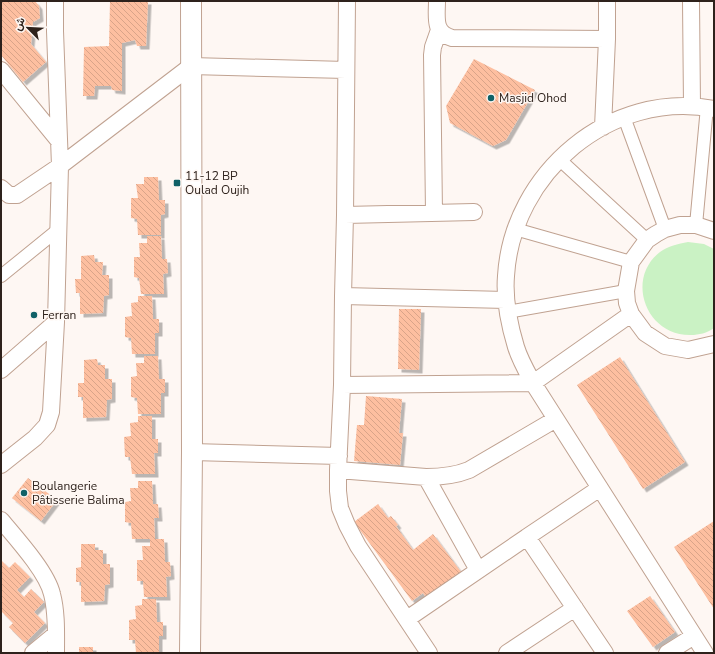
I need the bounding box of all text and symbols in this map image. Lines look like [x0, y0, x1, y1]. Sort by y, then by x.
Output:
north arrow [8, 8, 48, 48]
text: ش [10, 15, 29, 33]
place label: Masjid Ohod [499, 90, 567, 106]
marker: Masjid Ohod [486, 93, 496, 103]
place label: 11-12 BP Oulad Oujih [185, 168, 249, 198]
marker: 11-12 BP Oulad Oujih [172, 178, 182, 188]
place label: Ferran [42, 307, 76, 323]
marker: Ferran [29, 310, 39, 320]
place label: Boulangerie Pâtisserie Balima [32, 478, 125, 508]
marker: Boulangerie Pâtisserie Balima [19, 488, 29, 498]

